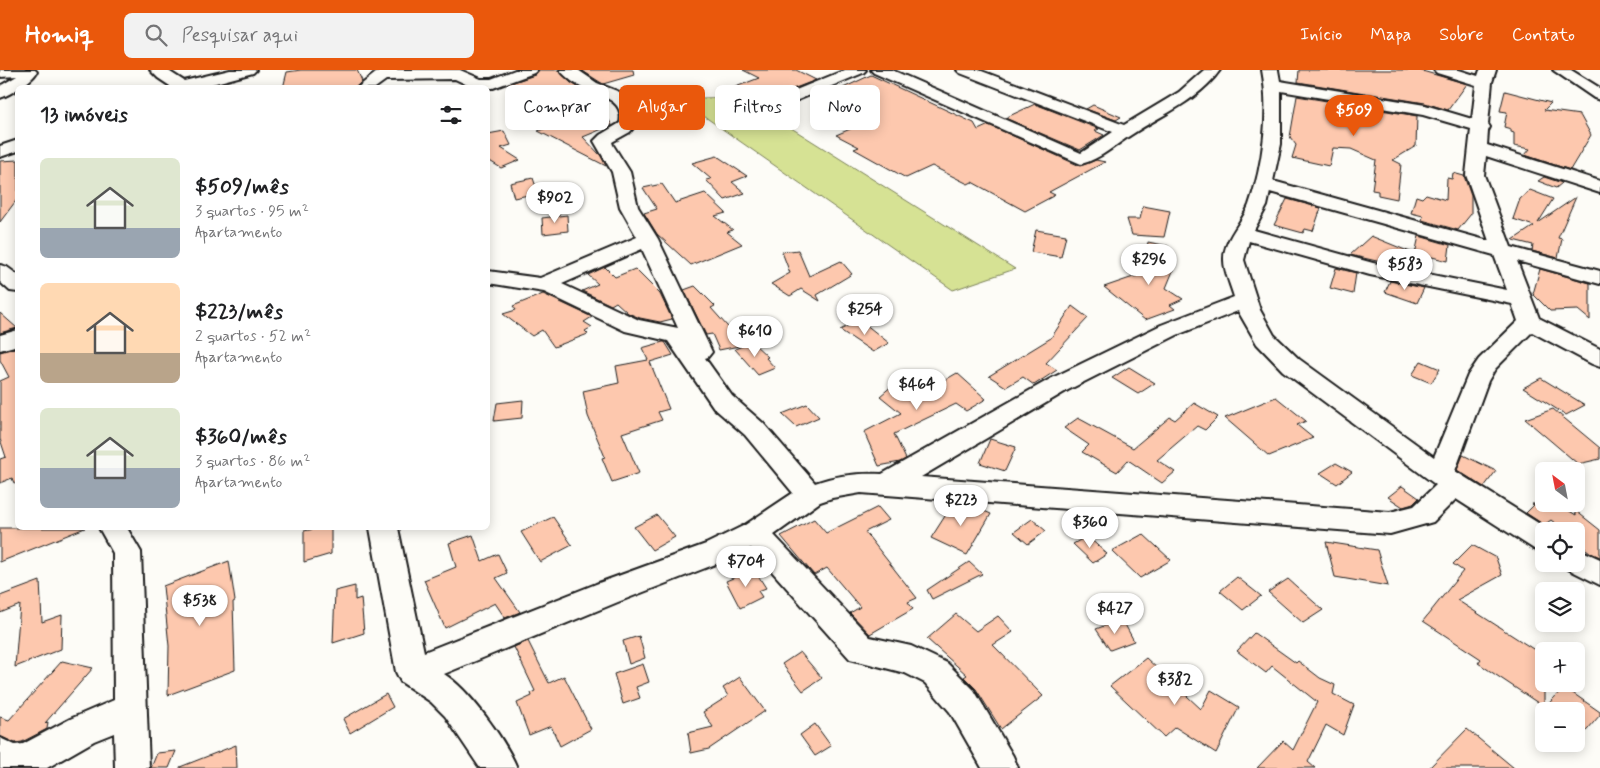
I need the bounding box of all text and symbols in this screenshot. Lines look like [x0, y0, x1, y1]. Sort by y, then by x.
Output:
search box [124, 13, 474, 58]
text: Homiq [25, 20, 94, 51]
icon: search [142, 21, 170, 49]
text: Pesquisar aqui [182, 23, 298, 48]
text: Início [1300, 23, 1342, 47]
text: Mapa [1370, 23, 1411, 47]
text: Sobre [1439, 23, 1484, 47]
text: Contato [1512, 23, 1575, 47]
chip: Comprar [505, 85, 609, 130]
chip: Alugar [619, 85, 705, 130]
chip: Filtros [715, 85, 800, 130]
chip: Novo [810, 85, 880, 130]
pin: $509 [1324, 94, 1384, 137]
text: $509 [1336, 100, 1372, 121]
text: 13 imóveis [40, 101, 128, 129]
icon: filters [437, 101, 465, 129]
text: $509/mês [195, 173, 289, 201]
icon: home [80, 178, 140, 238]
pin: $902 [525, 182, 585, 224]
text: $902 [537, 187, 573, 208]
text: 3 quartos · 95 m² [195, 201, 309, 222]
text: Apartamento [195, 222, 282, 243]
pin: $296 [1119, 244, 1179, 286]
pin: $583 [1375, 248, 1435, 291]
text: $296 [1132, 249, 1166, 270]
text: $583 [1388, 254, 1422, 275]
pin: $254 [835, 294, 895, 336]
text: $223/mês [195, 298, 283, 326]
text: $254 [847, 299, 883, 320]
icon: home [80, 303, 140, 363]
pin: $610 [725, 316, 785, 358]
text: $610 [738, 321, 772, 342]
text: 2 quartos · 52 m² [195, 326, 311, 347]
text: Apartamento [195, 347, 282, 368]
pin: $464 [887, 368, 947, 411]
text: $464 [898, 374, 936, 395]
text: $360/mês [195, 423, 287, 451]
icon: home [80, 428, 140, 488]
text: 3 quartos · 86 m² [195, 451, 310, 472]
north arrow [1535, 462, 1585, 512]
map controls [1535, 462, 1585, 752]
text: Apartamento [195, 472, 282, 493]
pin: $223 [931, 484, 991, 527]
text: $223 [945, 490, 977, 511]
pin: $360 [1060, 506, 1120, 549]
text: $360 [1072, 512, 1108, 533]
button: locate [1535, 522, 1585, 572]
pin: $704 [716, 546, 776, 588]
text: $704 [727, 551, 765, 572]
button: layers [1535, 582, 1585, 632]
pin: $538 [170, 584, 230, 627]
text: $538 [183, 590, 217, 611]
pin: $427 [1085, 592, 1145, 635]
text: $427 [1097, 598, 1133, 619]
button: + [1535, 642, 1585, 692]
pin: $382 [1145, 664, 1205, 706]
text: $382 [1158, 669, 1192, 690]
button: − [1535, 702, 1585, 752]

